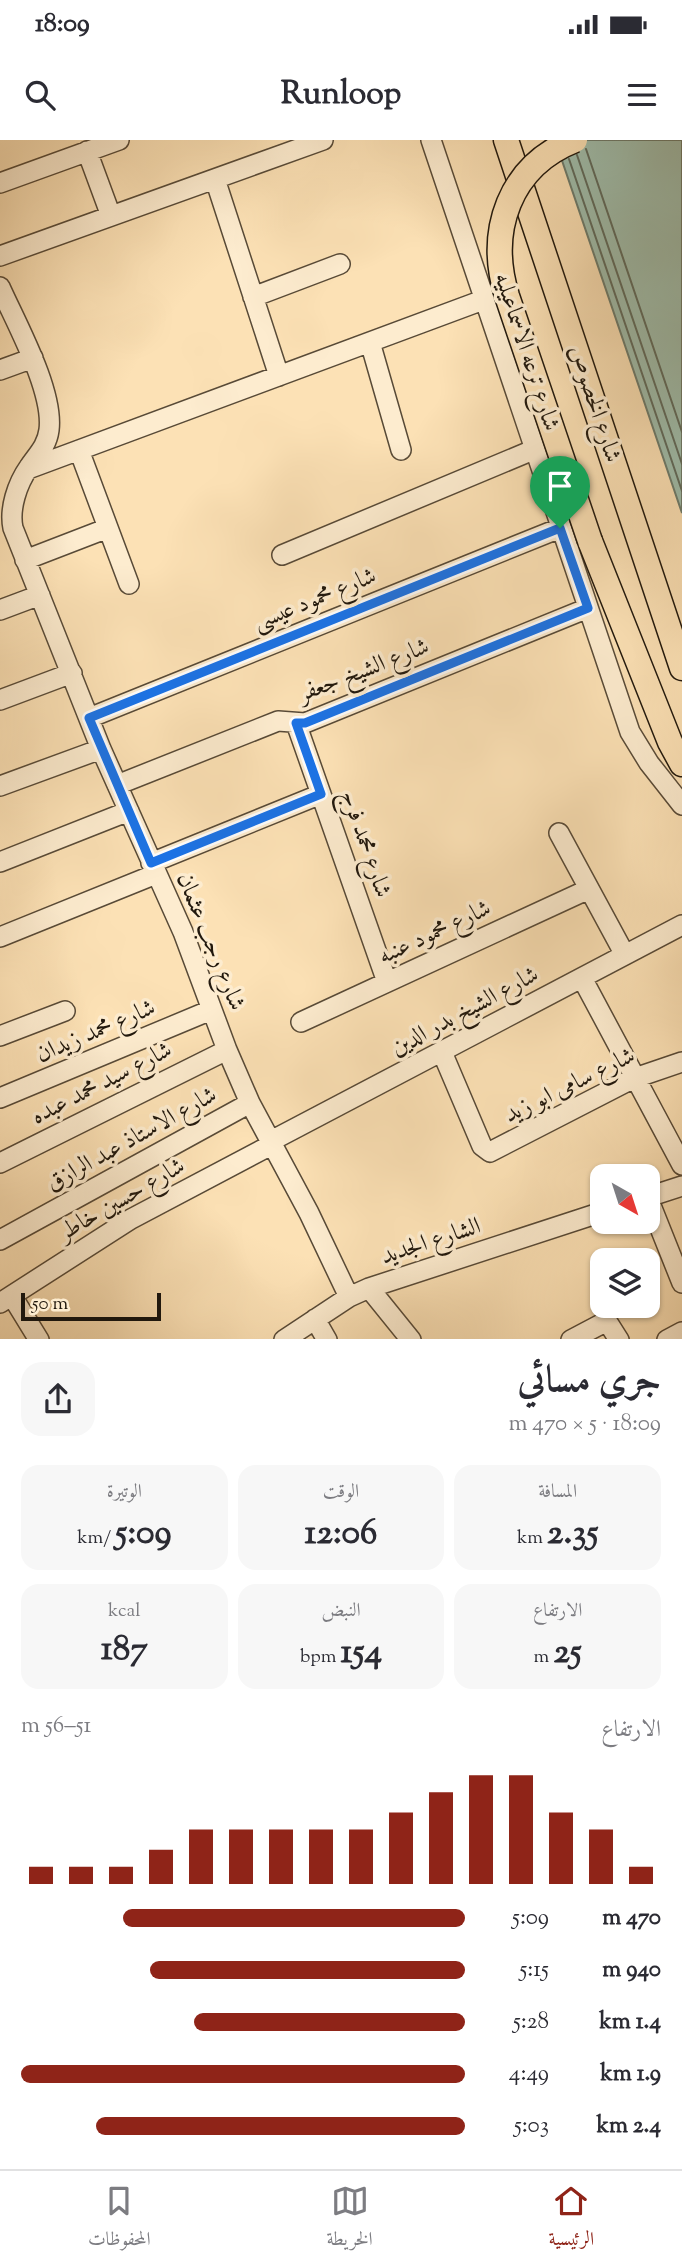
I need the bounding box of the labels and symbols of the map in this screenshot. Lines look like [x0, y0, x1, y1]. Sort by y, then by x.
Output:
street label: شارع ترعه الاسماعيليه [483, 268, 568, 436]
street label: شارع الخصوص [558, 341, 629, 467]
pin [530, 456, 590, 528]
street label: شارع محمود عيسى [248, 560, 382, 641]
street label: شارع الشيخ جعفر [291, 630, 435, 715]
street label: شارع محمد فرج [329, 786, 399, 903]
street label: شارع رجب عثمان [166, 868, 253, 1016]
street label: شارع محمود عنبه [373, 892, 497, 975]
street label: شارع الشيخ بدر الدين [385, 959, 546, 1067]
street label: شارع محمد زيدان [31, 992, 161, 1073]
street label: شارع سيد محمد عبده [26, 1034, 179, 1135]
street label: شارع سامى ابو زيد [499, 1040, 642, 1133]
street label: شارع الاستاذ عبد الرازق [40, 1079, 224, 1202]
street label: شارع حسين خاطر [50, 1150, 192, 1252]
north arrow [590, 1164, 660, 1234]
street label: الشارع الجديد [377, 1210, 486, 1275]
scale bar [21, 1290, 161, 1322]

